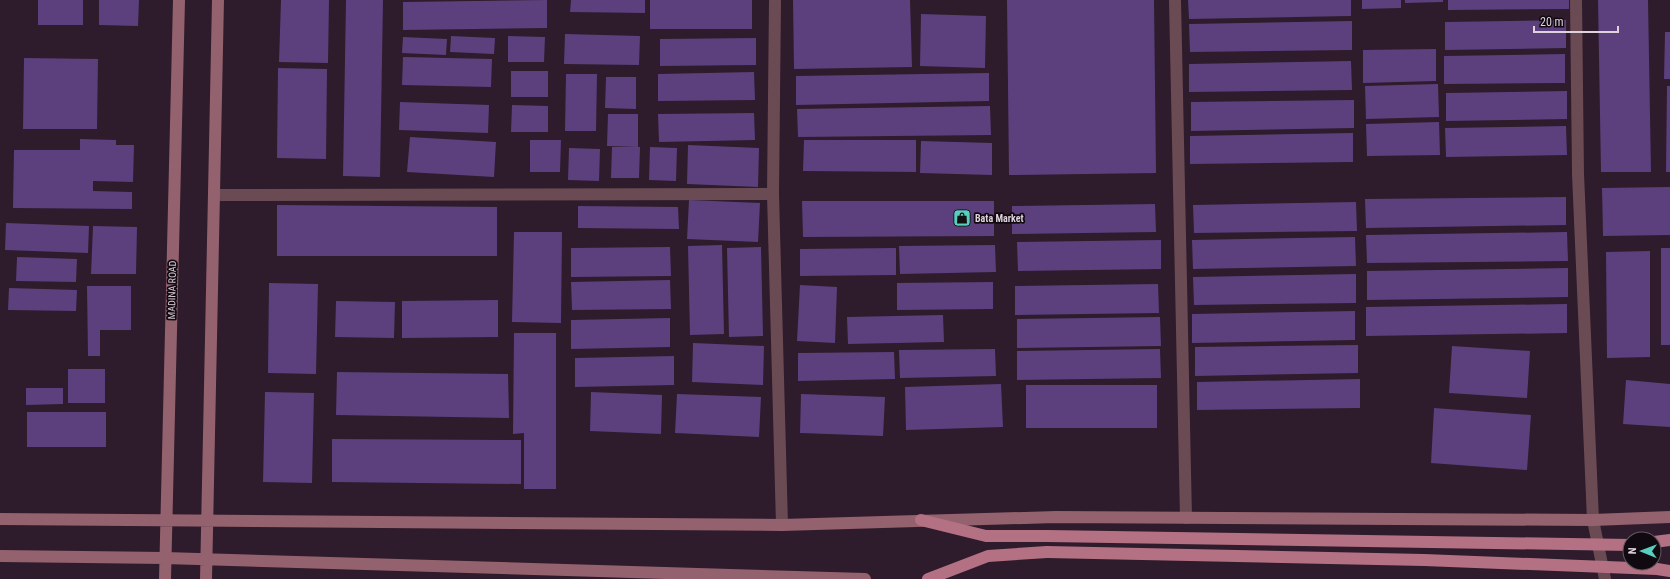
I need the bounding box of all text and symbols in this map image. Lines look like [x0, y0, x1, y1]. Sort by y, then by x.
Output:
scale bar [1534, 8, 1618, 34]
text: 20 m [1540, 15, 1564, 29]
shop icon: Bata Market [952, 208, 972, 228]
place label: Bata Market [975, 213, 1024, 224]
street label: MADINA ROAD [166, 260, 178, 319]
north arrow [1622, 531, 1662, 571]
text: N [1626, 547, 1639, 554]

